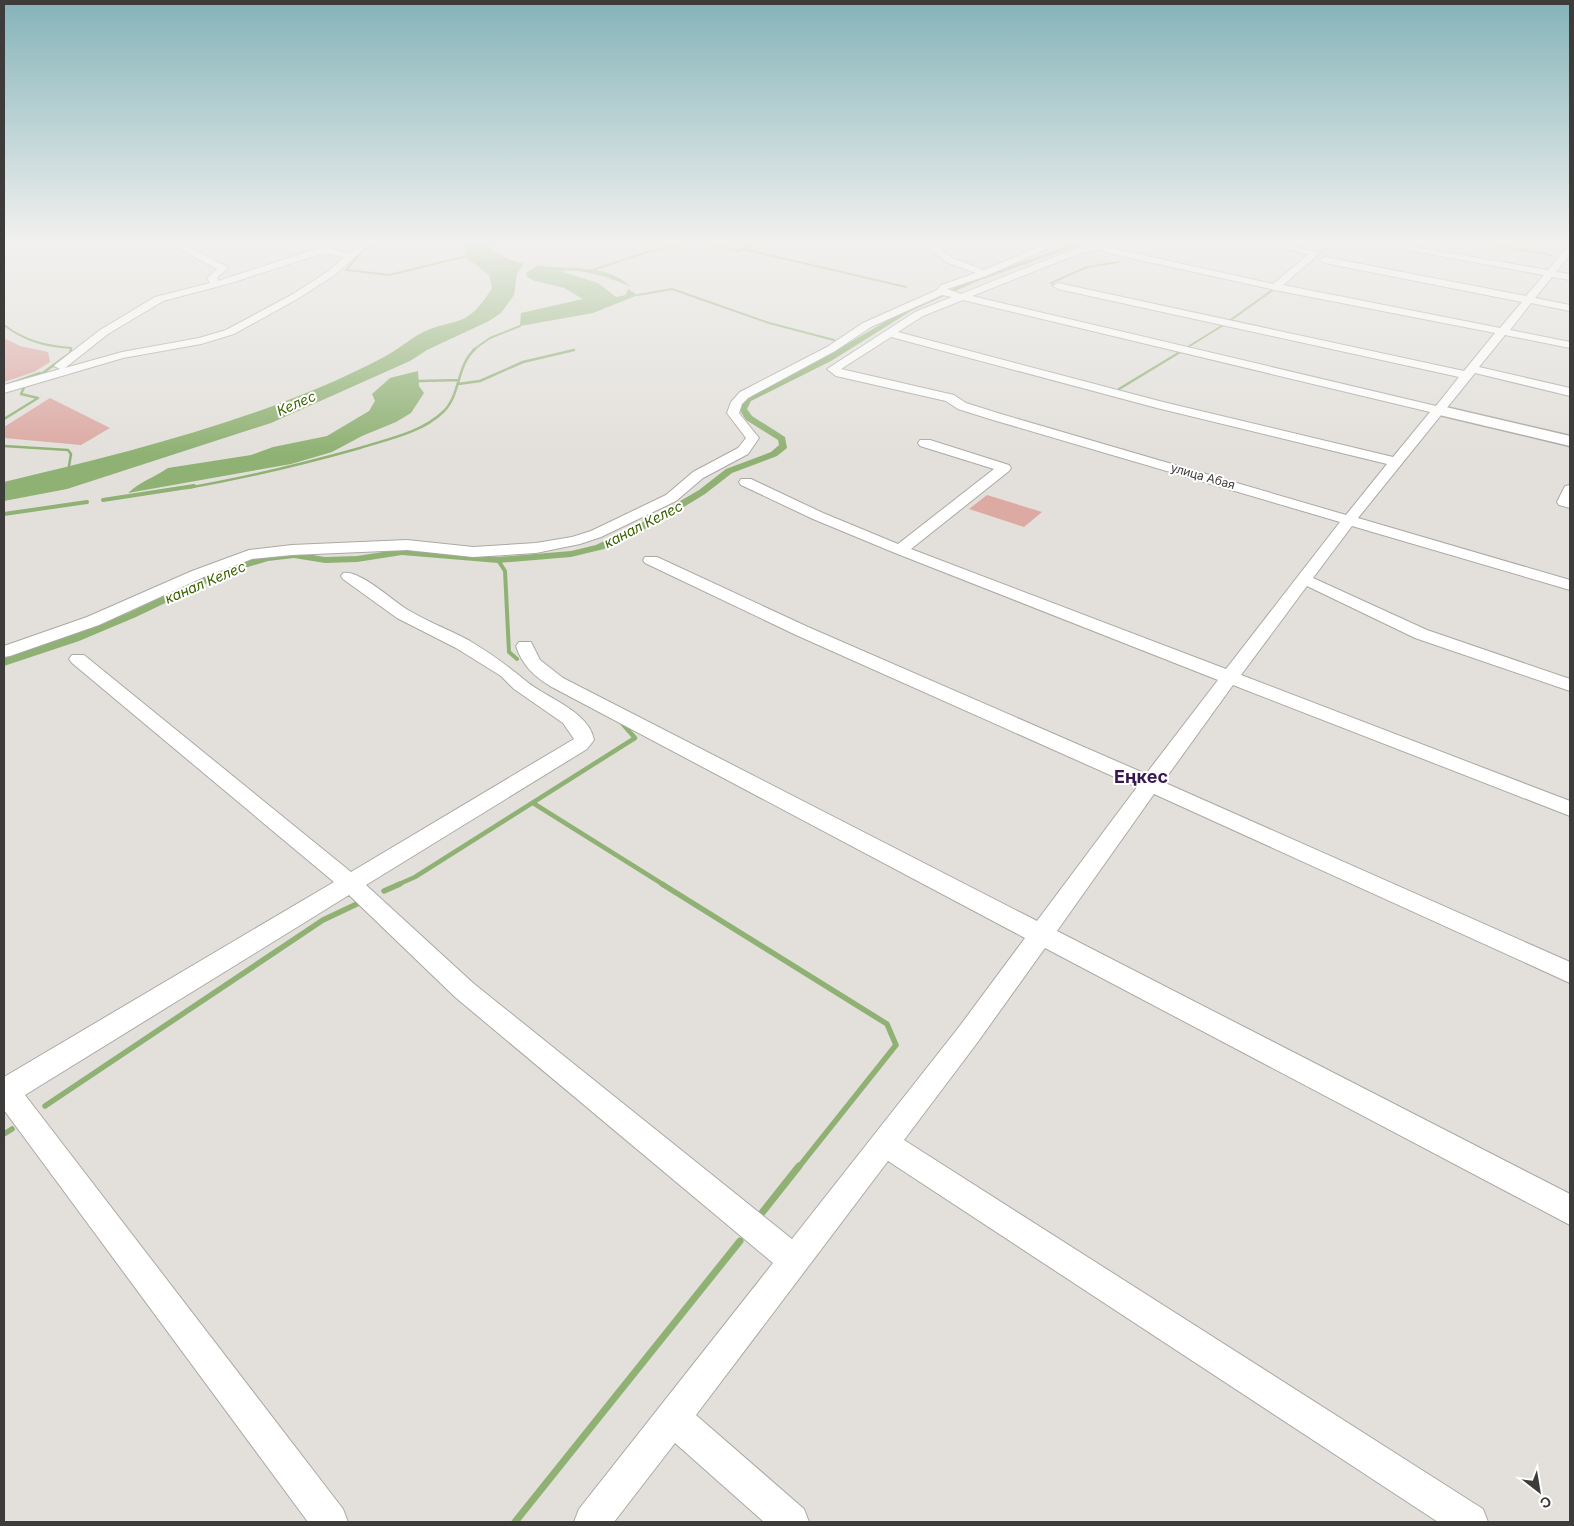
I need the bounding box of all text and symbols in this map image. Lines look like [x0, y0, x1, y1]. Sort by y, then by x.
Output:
water label: Келес [274, 387, 318, 419]
street label: улица Абая [1169, 460, 1237, 492]
water label: канал Келес [601, 497, 685, 551]
water label: канал Келес [162, 557, 248, 607]
district label: Еңкес [1114, 766, 1168, 787]
north arrow [1514, 1466, 1564, 1516]
text: С [1537, 1493, 1555, 1513]

